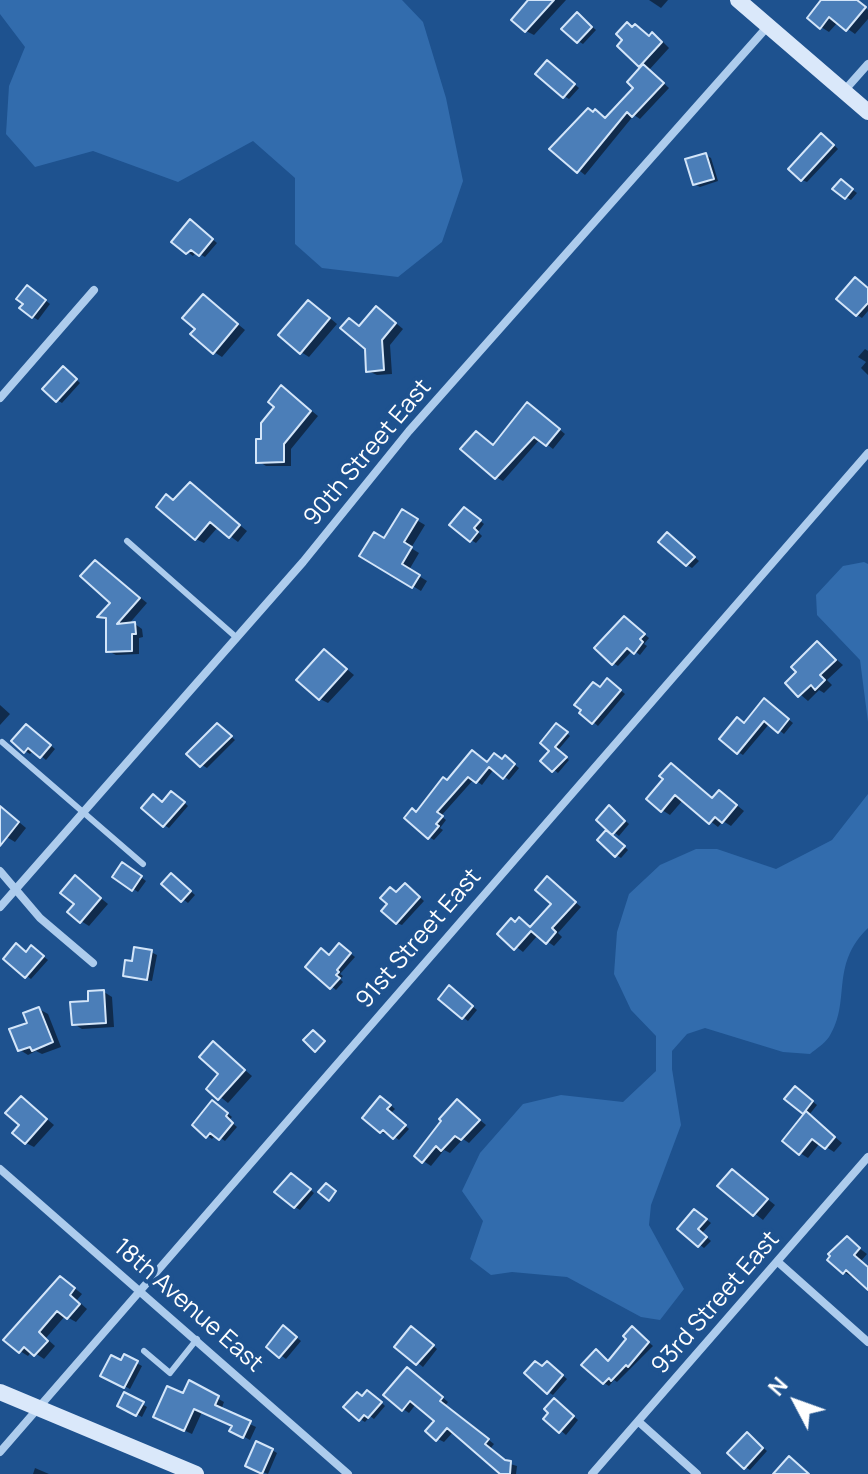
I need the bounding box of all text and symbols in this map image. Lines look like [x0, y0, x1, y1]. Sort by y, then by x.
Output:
street label: 90th Street East [298, 374, 438, 532]
street label: 91st Street East [350, 863, 488, 1015]
street label: 93rd Street East [646, 1226, 786, 1380]
street label: 18th Avenue East [108, 1233, 268, 1379]
north arrow [756, 1362, 836, 1442]
text: N [761, 1370, 794, 1402]

